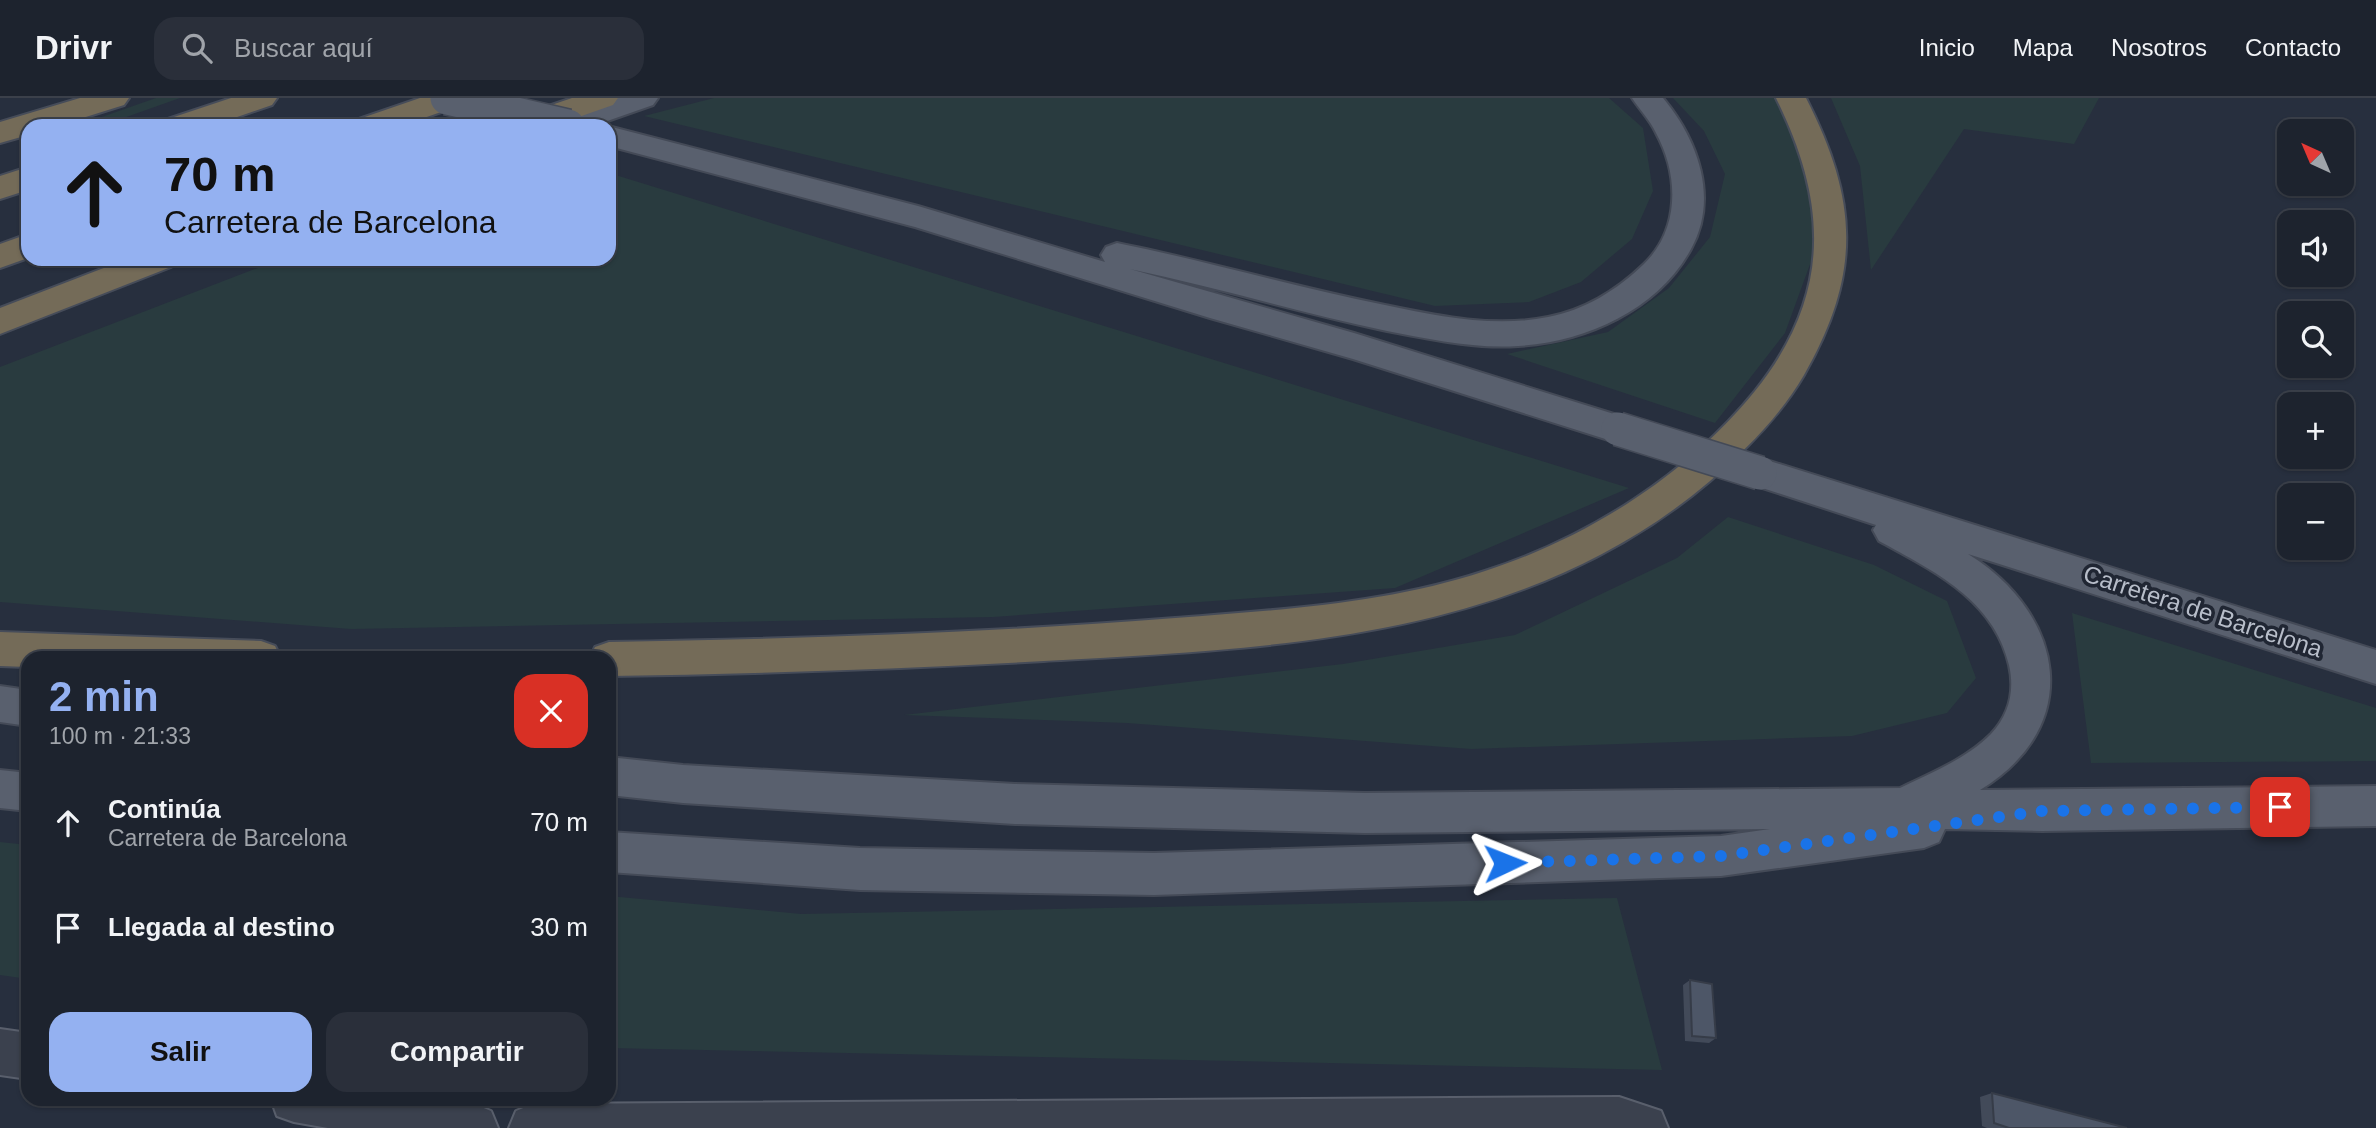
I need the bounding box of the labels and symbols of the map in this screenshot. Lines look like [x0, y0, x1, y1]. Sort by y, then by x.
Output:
north arrow [2277, 119, 2354, 196]
street label: Carretera de Barcelona [2080, 560, 2326, 663]
pin [2250, 777, 2310, 837]
position arrow [1468, 826, 1542, 900]

